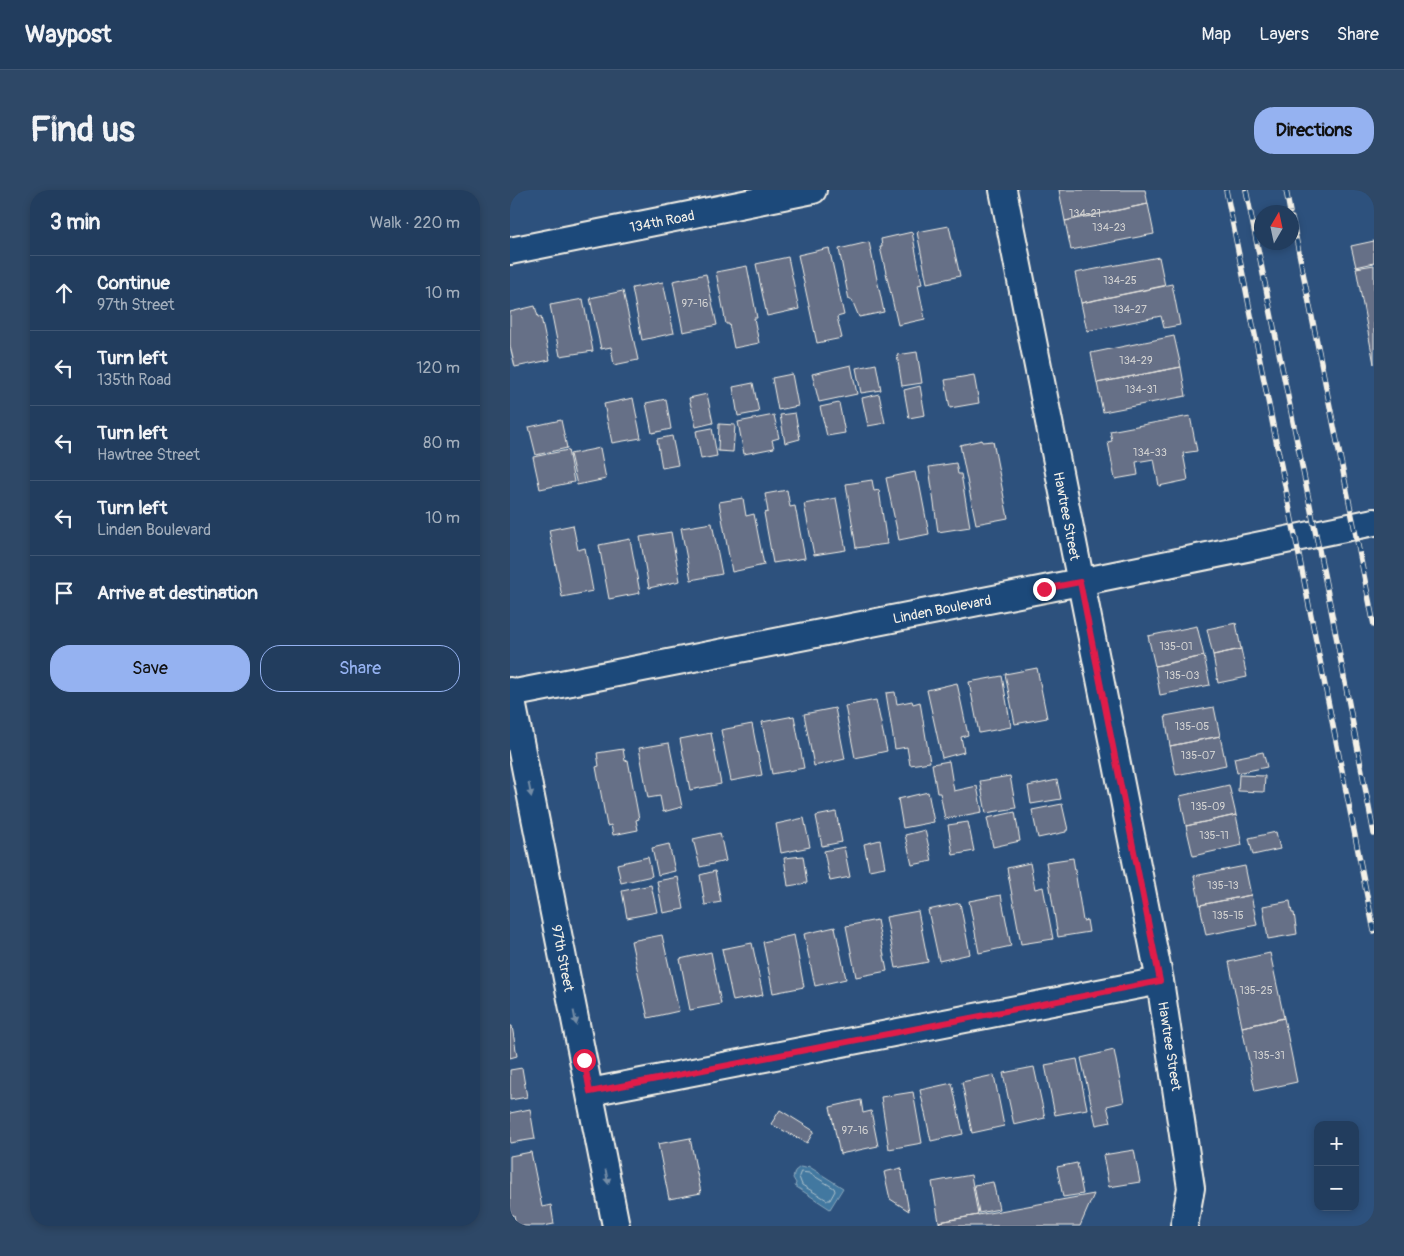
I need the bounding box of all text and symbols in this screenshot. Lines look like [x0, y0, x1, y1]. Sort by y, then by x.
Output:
text: Waypost [25, 20, 112, 49]
text: Map [1202, 23, 1231, 46]
text: Layers [1259, 23, 1309, 46]
text: Share [1337, 23, 1379, 46]
button: Directions [1254, 107, 1374, 154]
text: Find us [30, 108, 135, 152]
north arrow [1254, 205, 1299, 250]
street label: 134th Road [628, 207, 696, 236]
house number: 134-21 [1069, 207, 1101, 220]
text: 3 min [50, 209, 100, 236]
text: Walk · 220 m [370, 213, 460, 233]
house number: 134-23 [1092, 221, 1126, 234]
text: Continue [97, 271, 170, 295]
house number: 134-25 [1103, 274, 1137, 287]
icon: ahead [50, 279, 78, 307]
text: 10 m [425, 283, 460, 303]
text: 97th Street [97, 295, 175, 315]
house number: 97-16 [682, 297, 708, 310]
house number: 134-27 [1113, 303, 1147, 316]
text: Turn left [97, 346, 167, 370]
icon: left [50, 354, 78, 382]
house number: 134-29 [1119, 354, 1153, 367]
text: 120 m [416, 358, 460, 378]
text: 135th Road [97, 370, 171, 390]
house number: 134-31 [1125, 383, 1157, 396]
text: Turn left [97, 421, 167, 445]
icon: left [50, 429, 78, 457]
text: 80 m [423, 433, 460, 453]
text: Hawtree Street [97, 445, 200, 465]
house number: 134-33 [1133, 446, 1167, 459]
street label: Hawtree Street [1050, 470, 1084, 562]
text: Turn left [97, 496, 167, 520]
icon: left [50, 504, 78, 532]
text: 10 m [425, 508, 460, 528]
text: Linden Boulevard [97, 520, 211, 540]
route end [1033, 578, 1056, 601]
icon: arrive [50, 579, 78, 607]
text: Arrive at destination [97, 581, 258, 605]
street label: Linden Boulevard [891, 592, 993, 627]
house number: 135-01 [1160, 640, 1192, 653]
button: Save [50, 645, 250, 692]
button: Share [260, 645, 460, 692]
house number: 135-03 [1165, 669, 1199, 682]
house number: 135-05 [1175, 720, 1209, 733]
house number: 135-07 [1181, 749, 1215, 762]
one-way arrow [526, 782, 534, 798]
house number: 135-09 [1191, 800, 1225, 813]
house number: 135-11 [1199, 829, 1229, 842]
house number: 135-13 [1207, 879, 1239, 892]
house number: 135-15 [1212, 909, 1244, 922]
street label: 97th Street [548, 923, 577, 993]
house number: 135-25 [1239, 984, 1273, 997]
street label: Hawtree Street [1154, 1000, 1185, 1092]
one-way arrow [572, 1010, 580, 1026]
route start [573, 1049, 596, 1072]
house number: 135-31 [1253, 1049, 1285, 1062]
map controls [1314, 1121, 1359, 1211]
button: + [1314, 1121, 1359, 1166]
house number: 97-16 [842, 1124, 868, 1137]
button: − [1314, 1166, 1359, 1211]
one-way arrow [603, 1170, 611, 1186]

